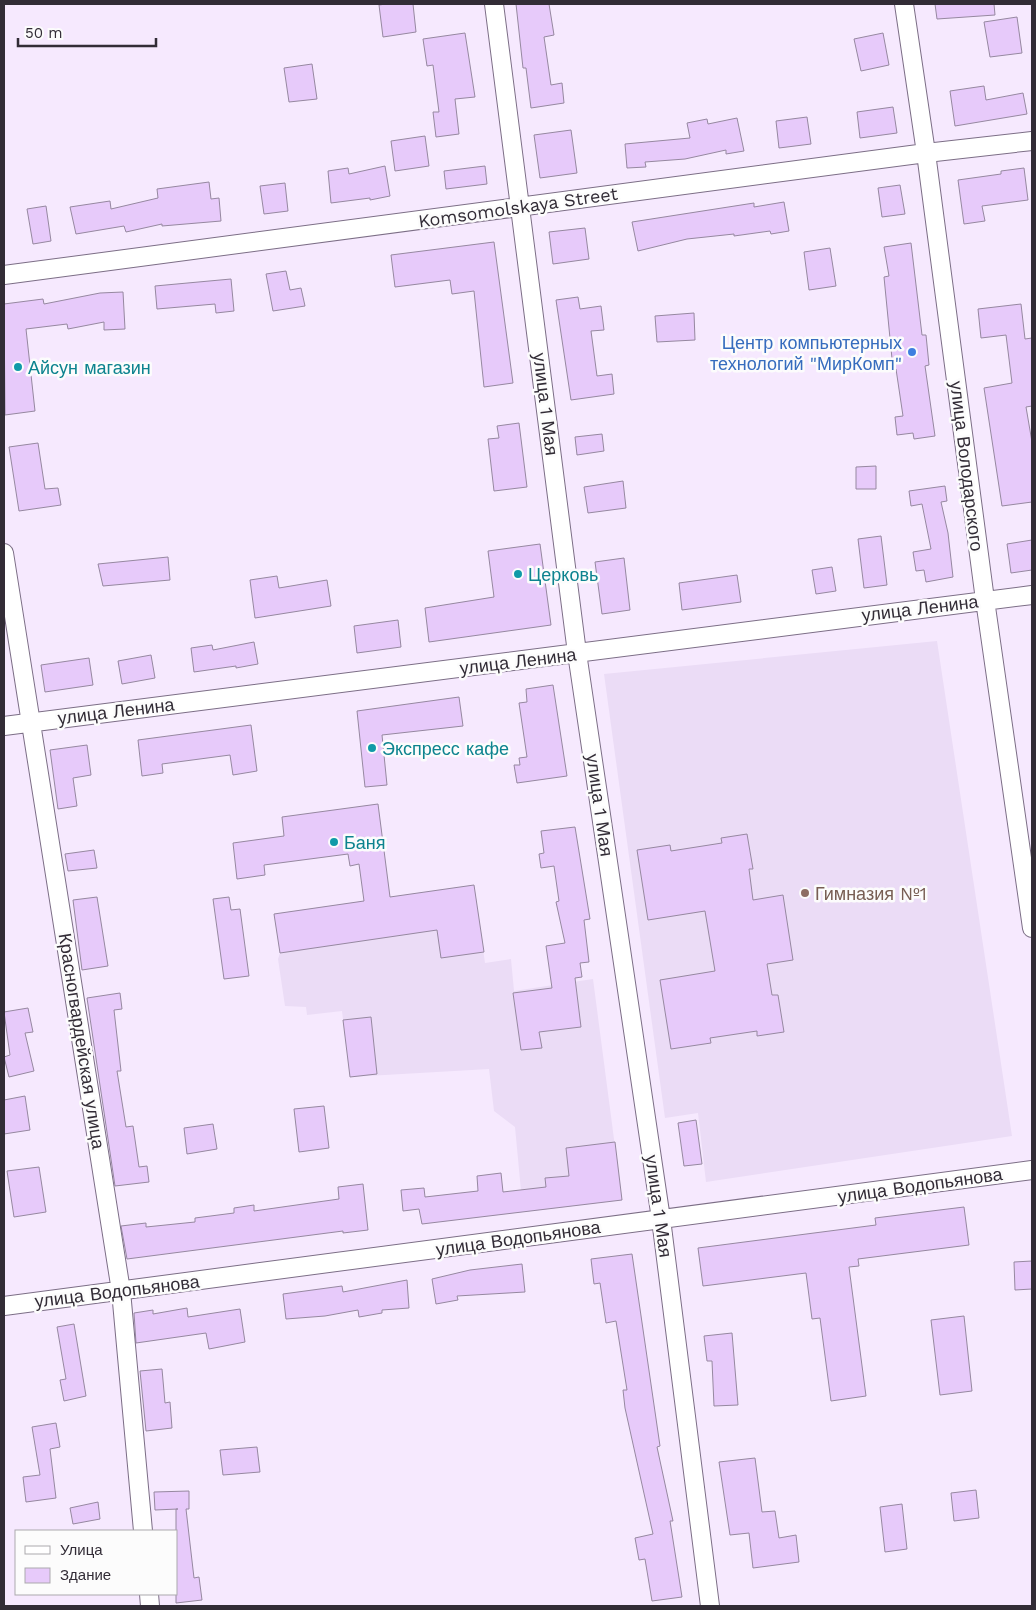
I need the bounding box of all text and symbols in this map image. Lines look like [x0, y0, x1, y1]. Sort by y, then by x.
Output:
scale bar [18, 15, 155, 47]
text: 50 m [25, 24, 62, 42]
street label: Komsomolskaya Street [417, 183, 619, 231]
place label: Центр компьютерных технологий "МирКомп" [710, 332, 902, 374]
marker: Центр компьютерных технологий "МирКомп" [906, 346, 918, 358]
street label: улица 1 Мая [529, 351, 563, 457]
place label: Айсун магазин [28, 357, 151, 378]
marker: Айсун магазин [12, 361, 24, 373]
street label: улица Володарского [946, 380, 988, 552]
place label: Церковь [528, 564, 598, 585]
marker: Церковь [512, 568, 524, 580]
street label: улица Ленина [860, 590, 981, 626]
street label: улица Ленина [458, 643, 579, 679]
street label: улица Ленина [56, 693, 177, 729]
place label: Экспресс кафе [382, 738, 509, 759]
marker: Экспресс кафе [366, 742, 378, 754]
street label: улица 1 Мая [582, 752, 618, 858]
place label: Баня [344, 832, 386, 853]
marker: Баня [328, 836, 340, 848]
place label: Гимназия №1 [815, 883, 927, 904]
marker: Гимназия №1 [799, 887, 811, 899]
street label: Красногвардейская улица [55, 932, 110, 1151]
street label: улица 1 Мая [641, 1153, 677, 1259]
street label: улица Водопьянова [836, 1163, 1005, 1207]
street label: улица Водопьянова [434, 1216, 603, 1260]
street label: улица Водопьянова [33, 1270, 202, 1312]
legend [15, 1530, 178, 1595]
text: Улица [60, 1541, 103, 1559]
text: Здание [60, 1566, 111, 1584]

